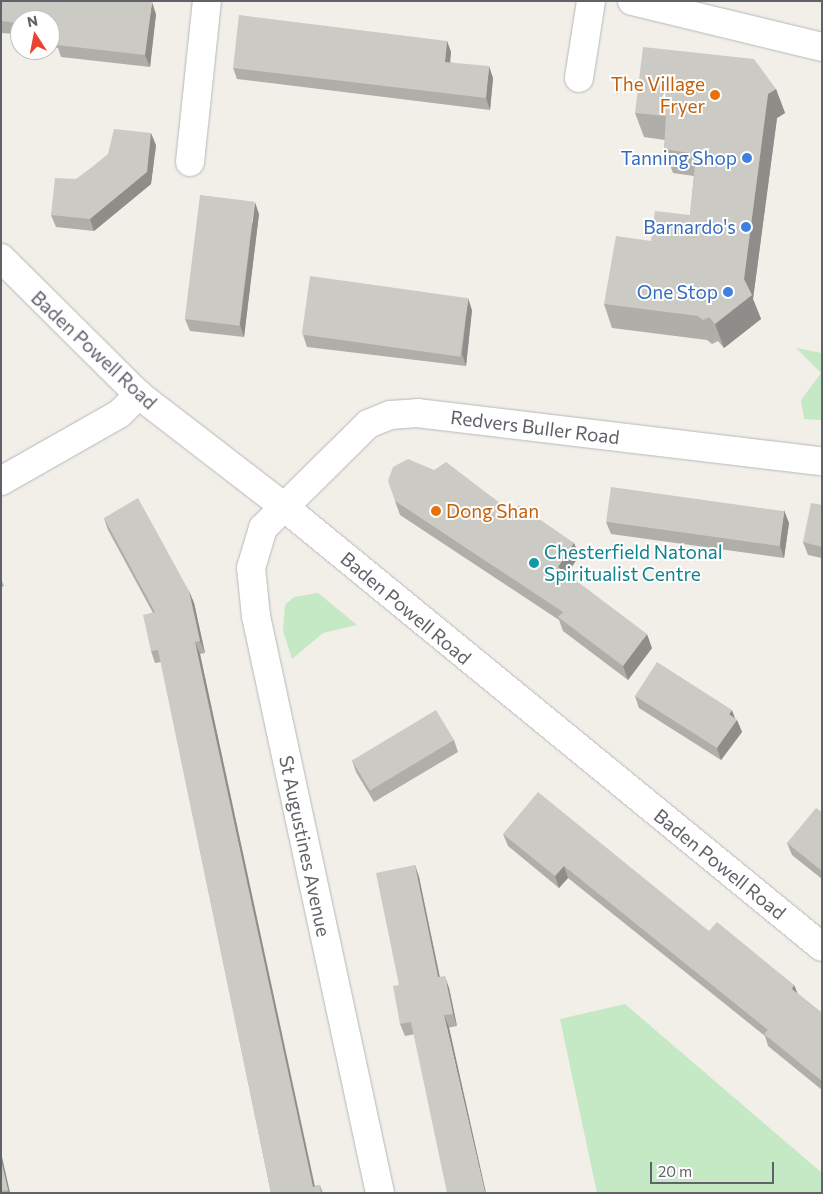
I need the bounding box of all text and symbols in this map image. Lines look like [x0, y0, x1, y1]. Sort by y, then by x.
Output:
north arrow [10, 10, 60, 60]
text: N [25, 11, 39, 30]
place label: The Village Fryer [611, 73, 705, 117]
marker: The Village Fryer [709, 89, 721, 101]
place label: Tanning Shop [620, 147, 737, 169]
marker: Tanning Shop [741, 152, 753, 164]
place label: Barnardo's [643, 216, 736, 238]
marker: Barnardo's [740, 221, 752, 233]
place label: One Stop [637, 281, 718, 303]
street label: Baden Powell Road [27, 286, 161, 414]
marker: One Stop [722, 286, 734, 298]
street label: Redvers Buller Road [449, 405, 621, 449]
place label: Dong Shan [446, 500, 539, 522]
marker: Dong Shan [430, 505, 442, 517]
place label: Chesterfield Natonal Spiritualist Centre [544, 541, 723, 585]
street label: Baden Powell Road [336, 547, 476, 669]
marker: Chesterfield Natonal Spiritualist Centre [528, 557, 540, 569]
street label: St Augustines Avenue [275, 753, 335, 939]
street label: Baden Powell Road [650, 804, 790, 924]
scale bar [653, 1152, 777, 1184]
text: 20 m [658, 1162, 692, 1180]

